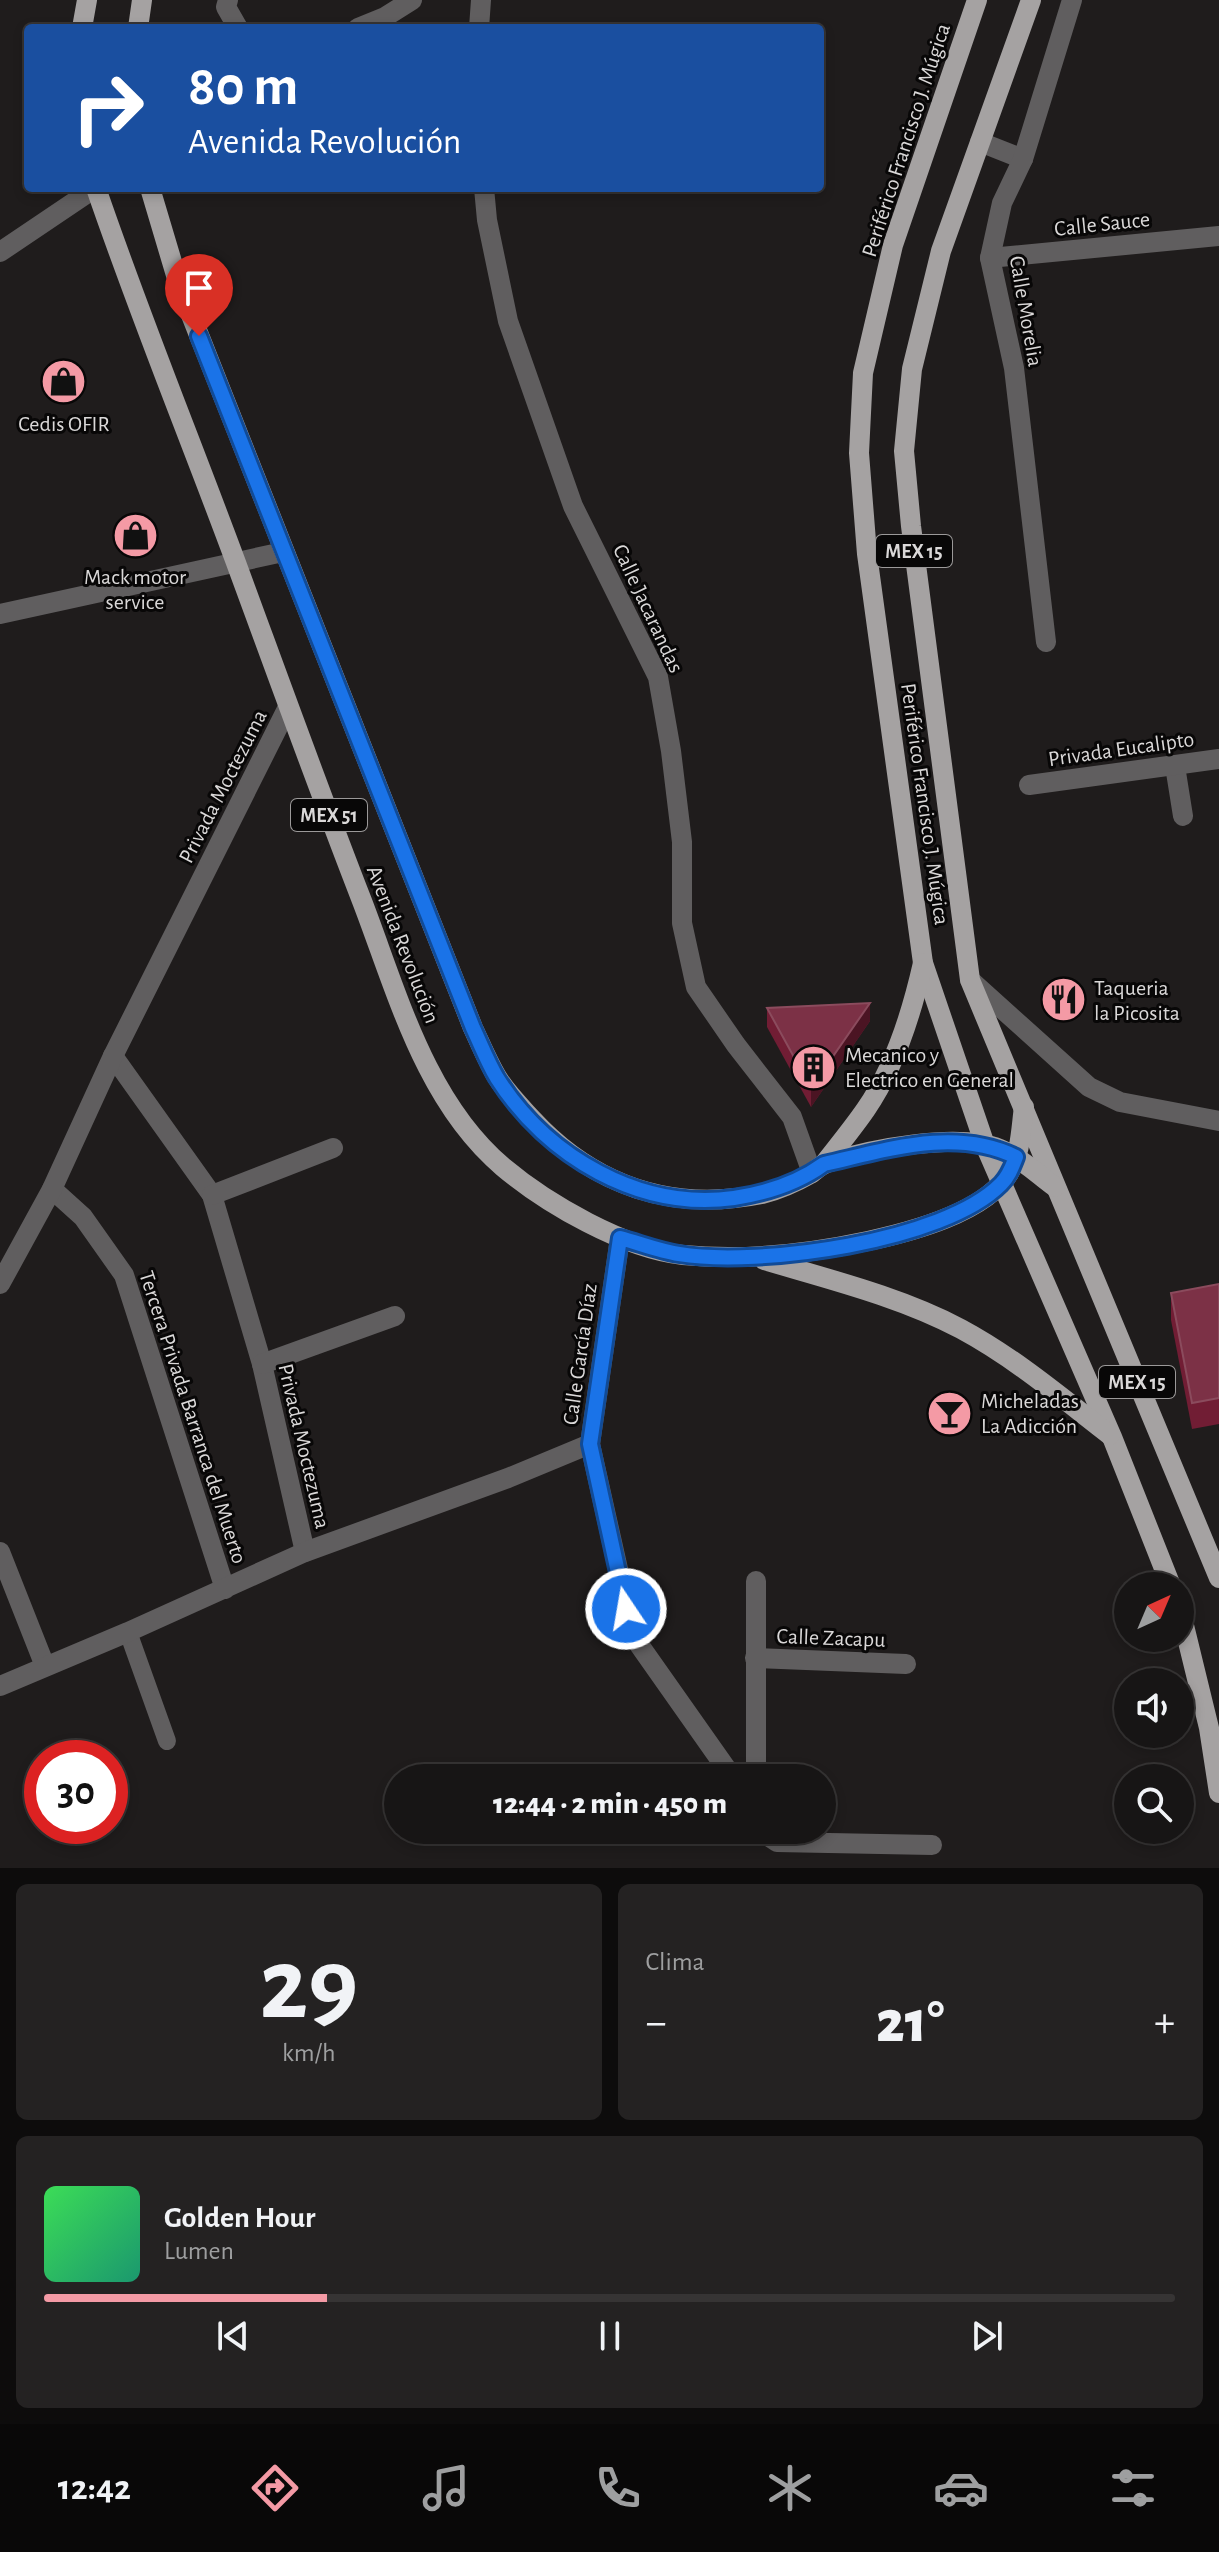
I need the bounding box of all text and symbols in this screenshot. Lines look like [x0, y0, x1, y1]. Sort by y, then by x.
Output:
street label: Periférico Francisco J. Múgica [858, 21, 954, 260]
icon: right [56, 56, 160, 160]
text: 80 m [188, 59, 298, 115]
text: Avenida Revolución [188, 124, 461, 160]
street label: Calle Sauce [1053, 208, 1151, 240]
pin [165, 254, 233, 336]
street label: Calle Morelia [1005, 254, 1047, 368]
icon: arrive [177, 266, 221, 310]
shop icon: Cedis OFIR [40, 358, 88, 406]
place label: Cedis OFIR [18, 413, 110, 435]
shop icon: Mack motor service [111, 511, 159, 559]
road number: MEX 15 [876, 535, 952, 567]
street label: Calle Jacarandas [609, 541, 687, 676]
place label: Mack motor service [84, 566, 186, 613]
street label: Periférico Francisco J. Múgica [897, 682, 953, 926]
street label: Privada Moctezuma [175, 706, 271, 867]
street label: Privada Eucalipto [1047, 728, 1195, 770]
road number: MEX 51 [291, 799, 367, 831]
street label: Avenida Revolución [363, 862, 443, 1026]
restaurant icon: Taqueria la Picosita [1039, 976, 1087, 1024]
place label: Taqueria la Picosita [1094, 977, 1180, 1024]
building icon: Mecanico y Electrico en General [790, 1043, 838, 1091]
place label: Mecanico y Electrico en General [845, 1044, 1014, 1091]
street label: Tercera Privada Barranca del Muerto [135, 1268, 251, 1566]
street label: Calle García Díaz [559, 1282, 601, 1426]
street label: Privada Moctezuma [274, 1362, 334, 1531]
road number: MEX 15 [1099, 1366, 1175, 1398]
bar icon: Micheladas La Adicción [926, 1389, 974, 1437]
place label: Micheladas La Adicción [981, 1390, 1079, 1437]
position arrow [584, 1567, 668, 1651]
north arrow [1114, 1572, 1194, 1652]
map controls [1114, 1572, 1194, 1844]
street label: Calle Zacapu [776, 1625, 886, 1651]
button: sound [1114, 1668, 1194, 1748]
speed limit sign: 30 [24, 1740, 128, 1844]
button: search [1114, 1764, 1194, 1844]
text: 12:44 · 2 min · 450 m [493, 1789, 727, 1819]
text: 29 [259, 1934, 358, 2038]
text: Clima [646, 1949, 705, 1975]
text: 21° [876, 1993, 944, 2053]
text: − [646, 2001, 667, 2045]
text: + [1154, 2001, 1175, 2045]
text: km/h [282, 2040, 336, 2066]
text: Golden Hour [164, 2203, 316, 2233]
text: Lumen [164, 2238, 234, 2264]
icon: previous [211, 2314, 255, 2358]
icon: pause [588, 2314, 632, 2358]
icon: next [965, 2314, 1009, 2358]
icon: directions [247, 2460, 303, 2516]
icon: music [418, 2460, 474, 2516]
icon: phone [590, 2460, 646, 2516]
icon: climate [762, 2460, 818, 2516]
icon: car [933, 2460, 989, 2516]
icon: filters [1105, 2460, 1161, 2516]
text: 12:42 [58, 2470, 131, 2506]

